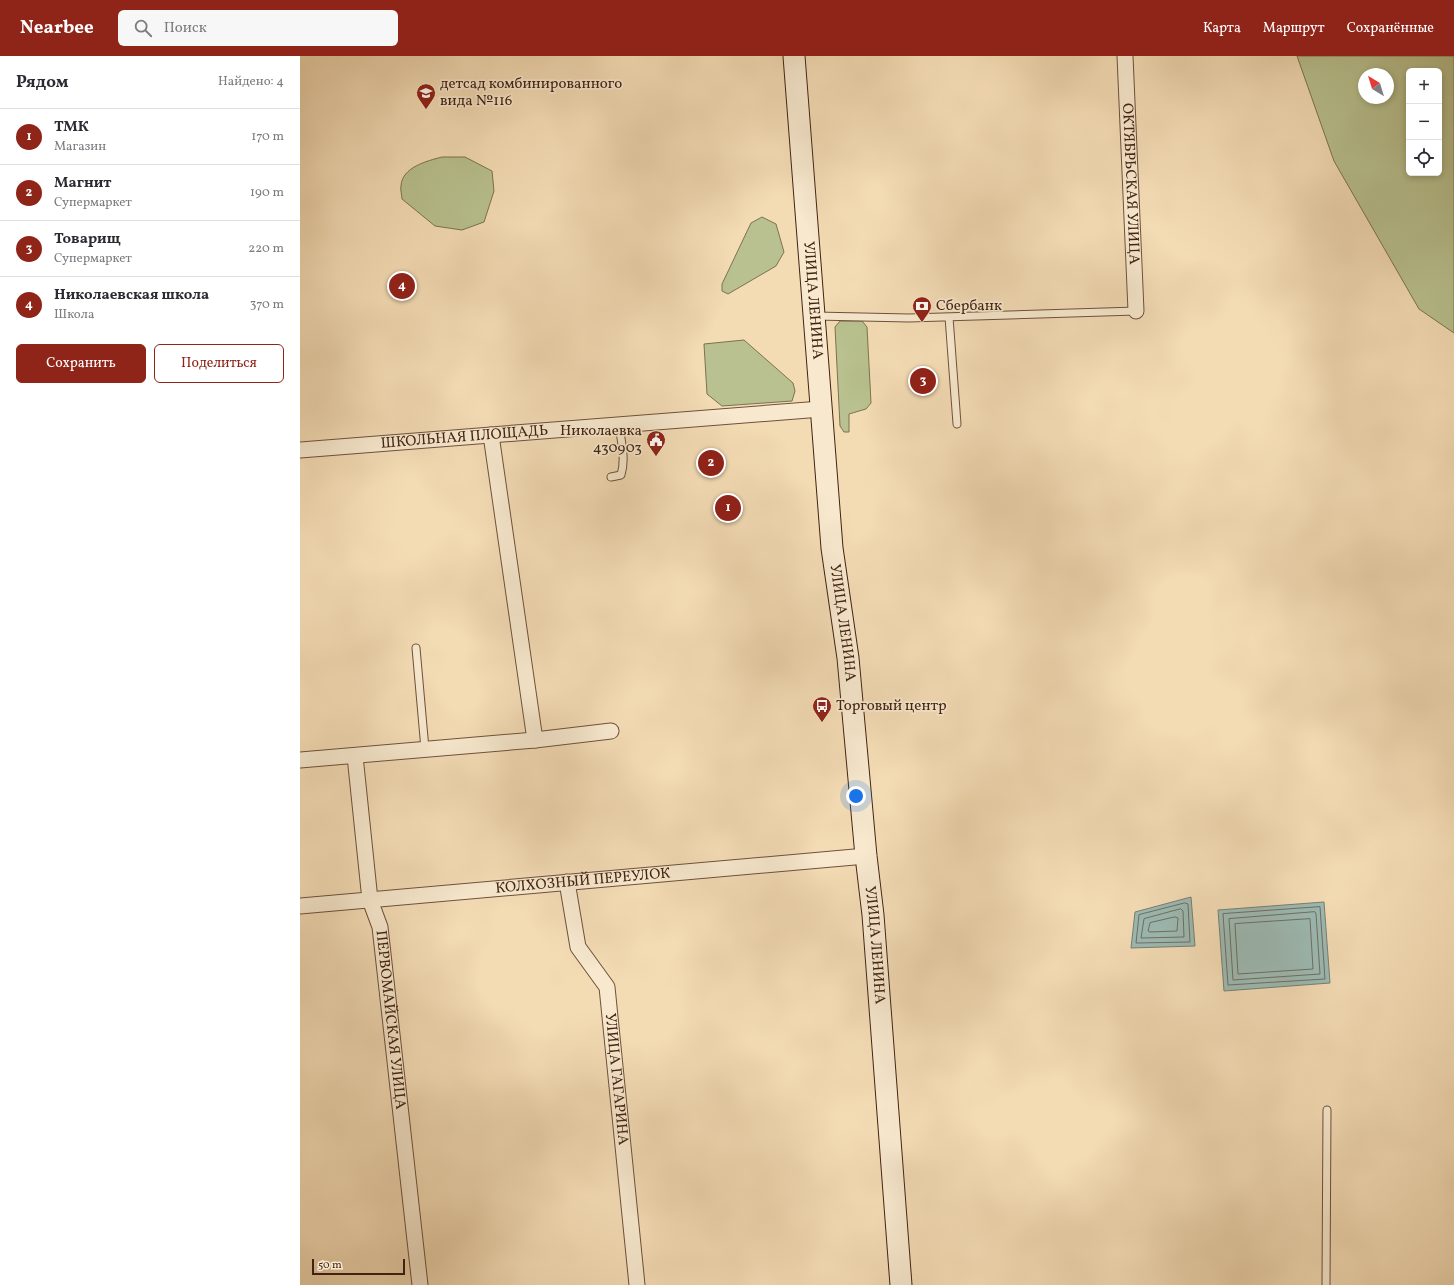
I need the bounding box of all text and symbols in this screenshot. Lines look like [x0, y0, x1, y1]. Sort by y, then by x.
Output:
search box [118, 10, 398, 46]
text: Nearbee [20, 15, 94, 41]
icon: search [132, 17, 154, 39]
text: Поиск [164, 18, 207, 39]
text: Карта [1203, 19, 1241, 38]
text: Маршрут [1263, 19, 1325, 38]
text: Сохранённые [1347, 19, 1434, 38]
north arrow [1358, 68, 1394, 104]
map controls [1406, 68, 1442, 176]
button: + [1406, 68, 1442, 104]
text: Рядом [16, 71, 69, 94]
text: Найдено: 4 [218, 73, 284, 91]
place label: детсад комбинированного вида №116 [440, 74, 622, 112]
school or university icon: детсад комбинированного вида №116 [415, 82, 437, 110]
street label: ОКТЯБРЬСКАЯ УЛИЦА [1117, 103, 1145, 265]
button: − [1406, 104, 1442, 140]
text: ТМК [54, 117, 89, 138]
text: 1 [26, 128, 32, 146]
text: 170 m [251, 128, 284, 146]
text: Магазин [54, 138, 106, 156]
button: locate [1406, 140, 1442, 176]
text: Магнит [54, 173, 111, 194]
text: 2 [26, 184, 32, 202]
text: 190 m [250, 184, 284, 202]
text: Супермаркет [54, 194, 132, 212]
text: Товарищ [54, 229, 121, 250]
text: 3 [26, 240, 32, 258]
text: 220 m [248, 240, 284, 258]
street label: УЛИЦА ЛЕНИНА [798, 240, 828, 361]
text: Супермаркет [54, 250, 132, 268]
pin: 4 [389, 271, 415, 301]
text: Николаевская школа [54, 285, 209, 306]
bank icon: Сбербанк [911, 295, 933, 323]
text: 4 [25, 296, 33, 314]
text: 370 m [250, 296, 284, 314]
place label: Сбербанк [936, 296, 1002, 317]
text: Школа [54, 306, 94, 324]
button: Сохранить [16, 344, 146, 383]
button: Поделиться [154, 344, 284, 383]
pin: 3 [910, 366, 936, 396]
street label: ШКОЛЬНАЯ ПЛОЩАДЬ [380, 420, 549, 454]
place label: Николаевка 430903 [560, 421, 642, 459]
public building icon: Николаевка 430903 [645, 429, 667, 457]
pin: 2 [698, 448, 724, 478]
pin: 1 [715, 493, 741, 523]
street label: УЛИЦА ЛЕНИНА [824, 563, 861, 683]
bus stop icon: Торговый центр [811, 695, 833, 723]
place label: Торговый центр [836, 696, 947, 717]
your location [846, 786, 866, 806]
street label: КОЛХОЗНЫЙ ПЕРЕУЛОК [495, 863, 671, 899]
street label: УЛИЦА ЛЕНИНА [859, 885, 890, 1005]
street label: ПЕРВОМАЙСКАЯ УЛИЦА [370, 929, 411, 1111]
street label: УЛИЦА ГАГАРИНА [599, 1012, 633, 1147]
scale bar [312, 1257, 405, 1276]
text: 50 m [318, 1258, 342, 1273]

